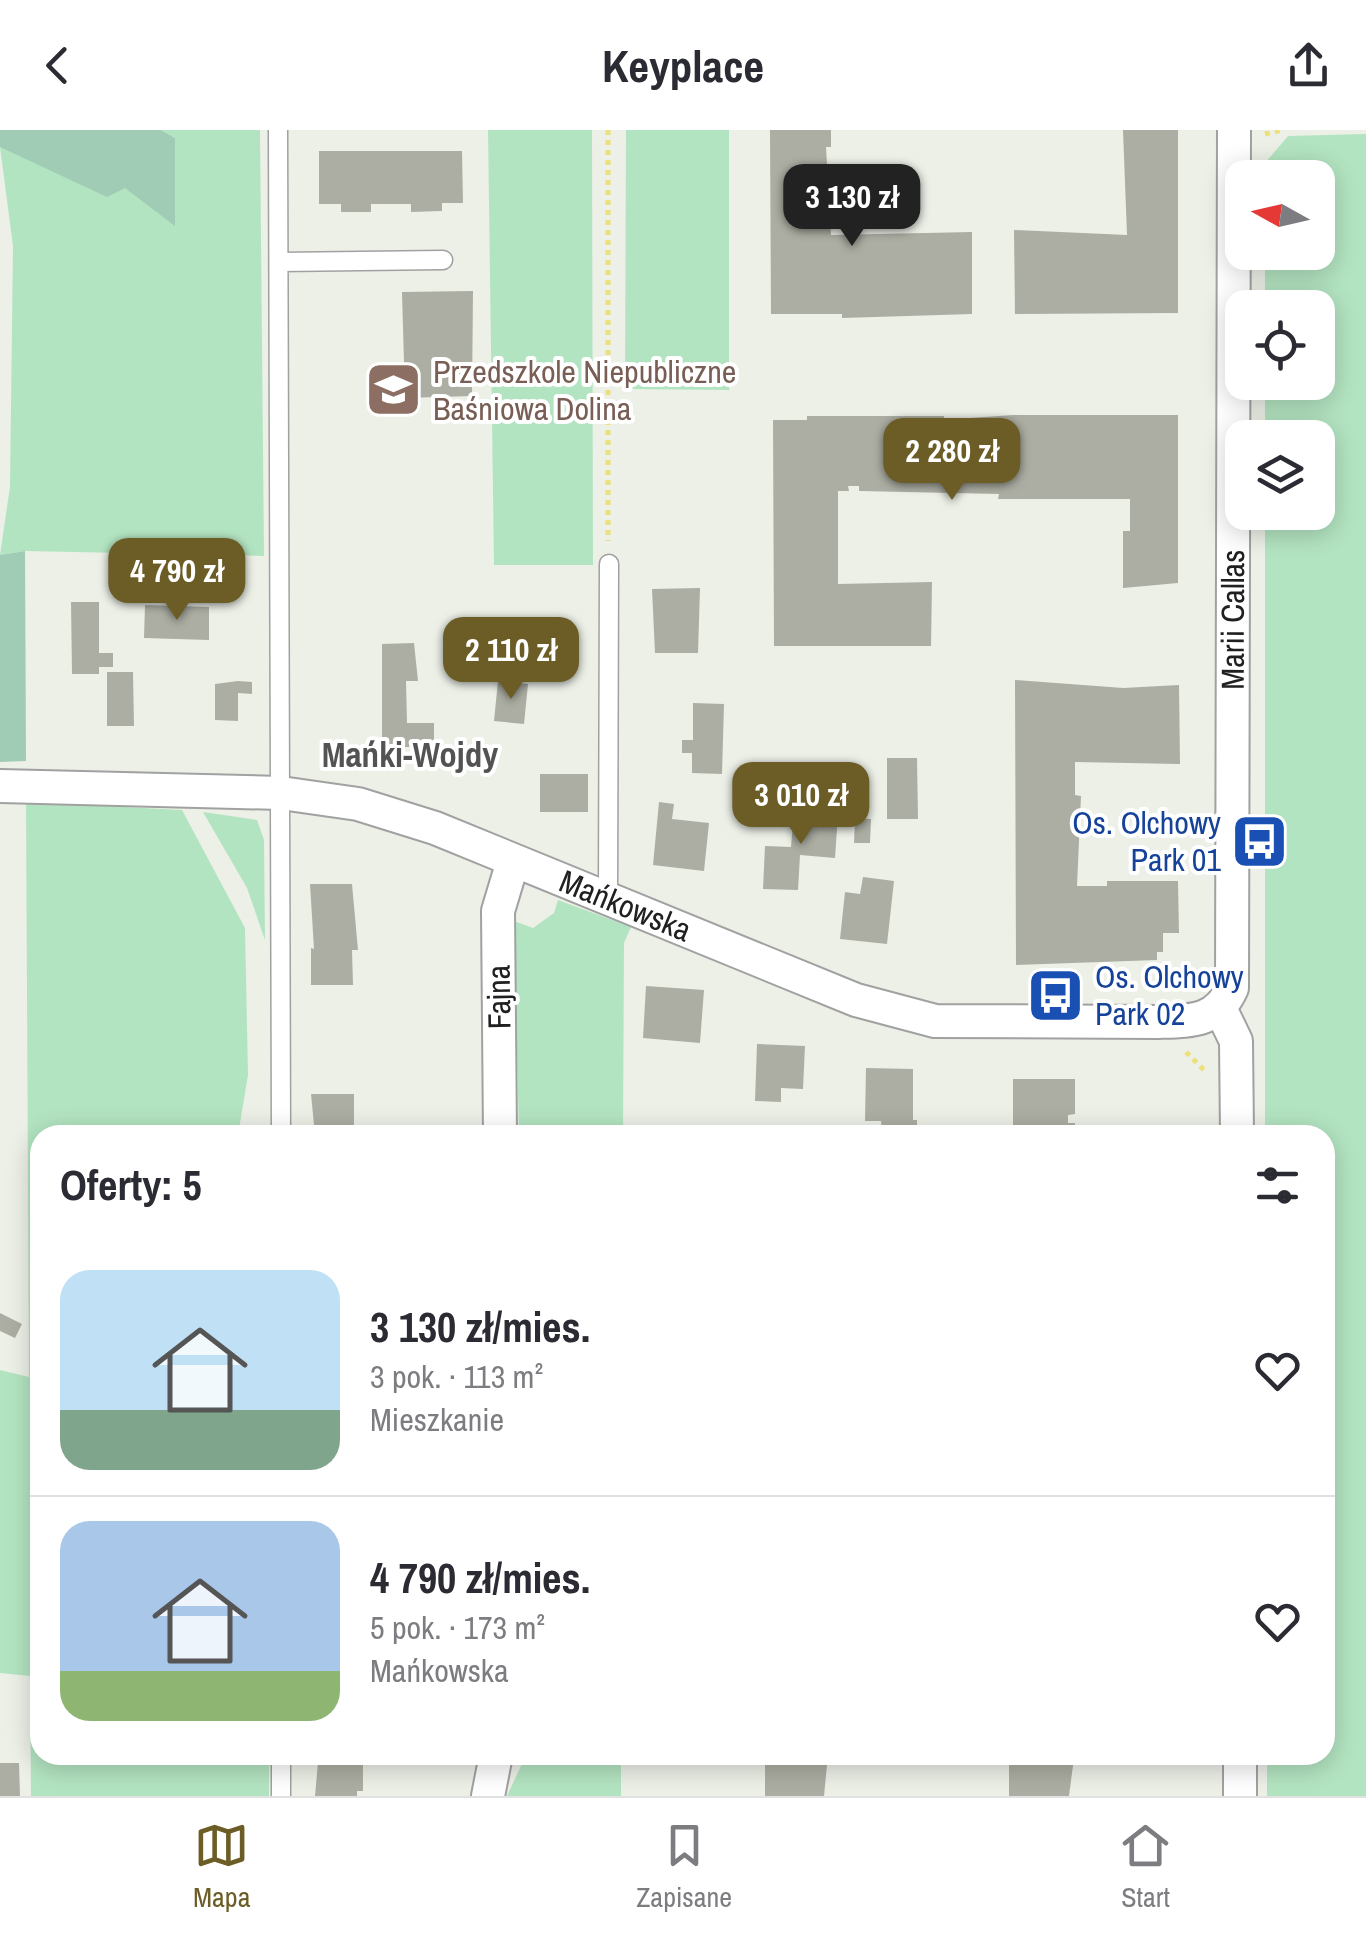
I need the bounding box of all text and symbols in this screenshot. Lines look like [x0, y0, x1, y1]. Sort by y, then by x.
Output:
text: Keyplace [602, 35, 764, 96]
icon: back [30, 38, 85, 93]
icon: share [1281, 38, 1336, 93]
north arrow [1225, 160, 1335, 270]
map controls [1225, 160, 1335, 530]
pin: 3 130 zł [749, 164, 955, 249]
text: 3 130 zł [805, 175, 899, 218]
button: locate [1225, 290, 1335, 400]
place label: Przedszkole Niepubliczne Baśniowa Dolina [433, 350, 736, 430]
school or university icon: Przedszkole Niepubliczne Baśniowa Dolina [364, 360, 424, 420]
pin: 2 280 zł [849, 418, 1055, 503]
button: layers [1225, 420, 1335, 530]
text: 2 280 zł [905, 429, 999, 472]
pin: 4 790 zł [74, 538, 280, 623]
text: 4 790 zł [130, 549, 224, 592]
street label: Marii Callas [1211, 550, 1254, 690]
pin: 2 110 zł [408, 617, 614, 702]
text: 2 110 zł [465, 628, 557, 671]
district label: Mańki-Wojdy [322, 731, 498, 778]
pin: 3 010 zł [698, 762, 904, 847]
text: 3 010 zł [754, 773, 848, 816]
place label: Os. Olchowy Park 01 [1072, 801, 1221, 881]
bus stop icon: Os. Olchowy Park 01 [1230, 811, 1290, 871]
street label: Mańkowska [553, 859, 698, 952]
place label: Os. Olchowy Park 02 [1095, 955, 1244, 1035]
street label: Fajna [476, 964, 521, 1030]
bus stop icon: Os. Olchowy Park 02 [1026, 965, 1086, 1025]
text: Oferty: 5 [60, 1157, 202, 1213]
icon: filters [1250, 1158, 1305, 1213]
text: 3 130 zł/mies. [370, 1299, 590, 1355]
icon: home [140, 1310, 260, 1430]
icon: heart [1250, 1343, 1305, 1398]
text: 3 pok. · 113 m² [370, 1355, 543, 1398]
text: Mieszkanie [370, 1398, 504, 1441]
text: 4 790 zł/mies. [370, 1550, 590, 1606]
icon: home [140, 1561, 260, 1681]
icon: heart [1250, 1594, 1305, 1649]
text: 5 pok. · 173 m² [370, 1606, 545, 1649]
text: Mańkowska [370, 1649, 509, 1692]
tab: Mapa [193, 1818, 250, 1916]
tab: Zapisane [636, 1818, 732, 1916]
tab: Start [1118, 1818, 1173, 1916]

